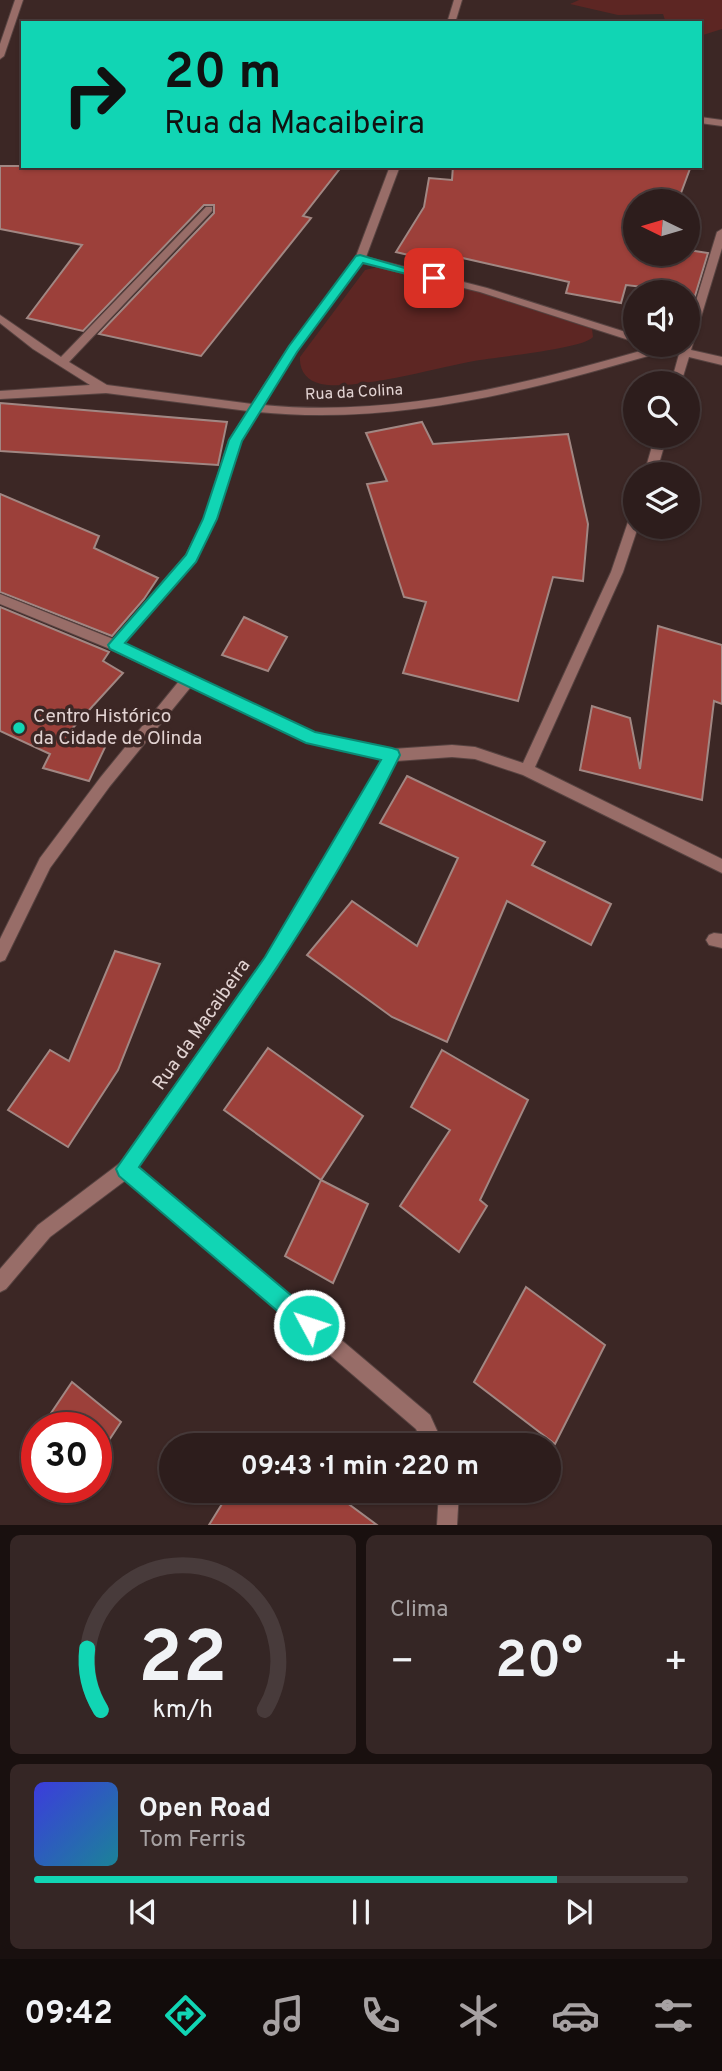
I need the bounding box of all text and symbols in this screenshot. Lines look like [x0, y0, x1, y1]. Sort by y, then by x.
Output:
text: 20 m [164, 44, 281, 106]
icon: right [49, 49, 140, 140]
text: Rua da Macaibeira [164, 105, 425, 145]
north arrow [623, 189, 700, 266]
map controls [623, 189, 700, 539]
pin [404, 248, 464, 308]
icon: arrive [415, 259, 453, 297]
button: sound [623, 280, 700, 357]
button: search [623, 371, 700, 448]
street label: Rua da Colina [305, 380, 403, 406]
button: layers [623, 462, 700, 539]
place label: Centro Histórico da Cidade de Olinda [33, 705, 202, 751]
marker: Centro Histórico da Cidade de Olinda [11, 720, 27, 736]
street label: Rua da Macaibeira [148, 955, 256, 1095]
position arrow [272, 1288, 346, 1362]
speed limit sign: 30 [21, 1412, 112, 1503]
text: 09:43 · 1 min · 220 m [241, 1451, 479, 1484]
text: Clima [390, 1596, 448, 1625]
text: 22 [138, 1617, 228, 1709]
text: 20° [495, 1630, 583, 1696]
text: − [390, 1639, 415, 1688]
text: + [663, 1639, 688, 1688]
text: km/h [153, 1695, 213, 1727]
text: Open Road [139, 1793, 271, 1826]
text: Tom Ferris [139, 1826, 246, 1855]
icon: previous [124, 1893, 162, 1931]
icon: pause [342, 1893, 380, 1931]
icon: next [560, 1893, 598, 1931]
icon: directions [161, 1991, 210, 2040]
icon: music [259, 1991, 308, 2040]
icon: phone [356, 1991, 405, 2040]
icon: climate [454, 1991, 503, 2040]
icon: car [551, 1991, 600, 2040]
icon: filters [649, 1991, 698, 2040]
text: 09:42 [24, 1995, 113, 2035]

